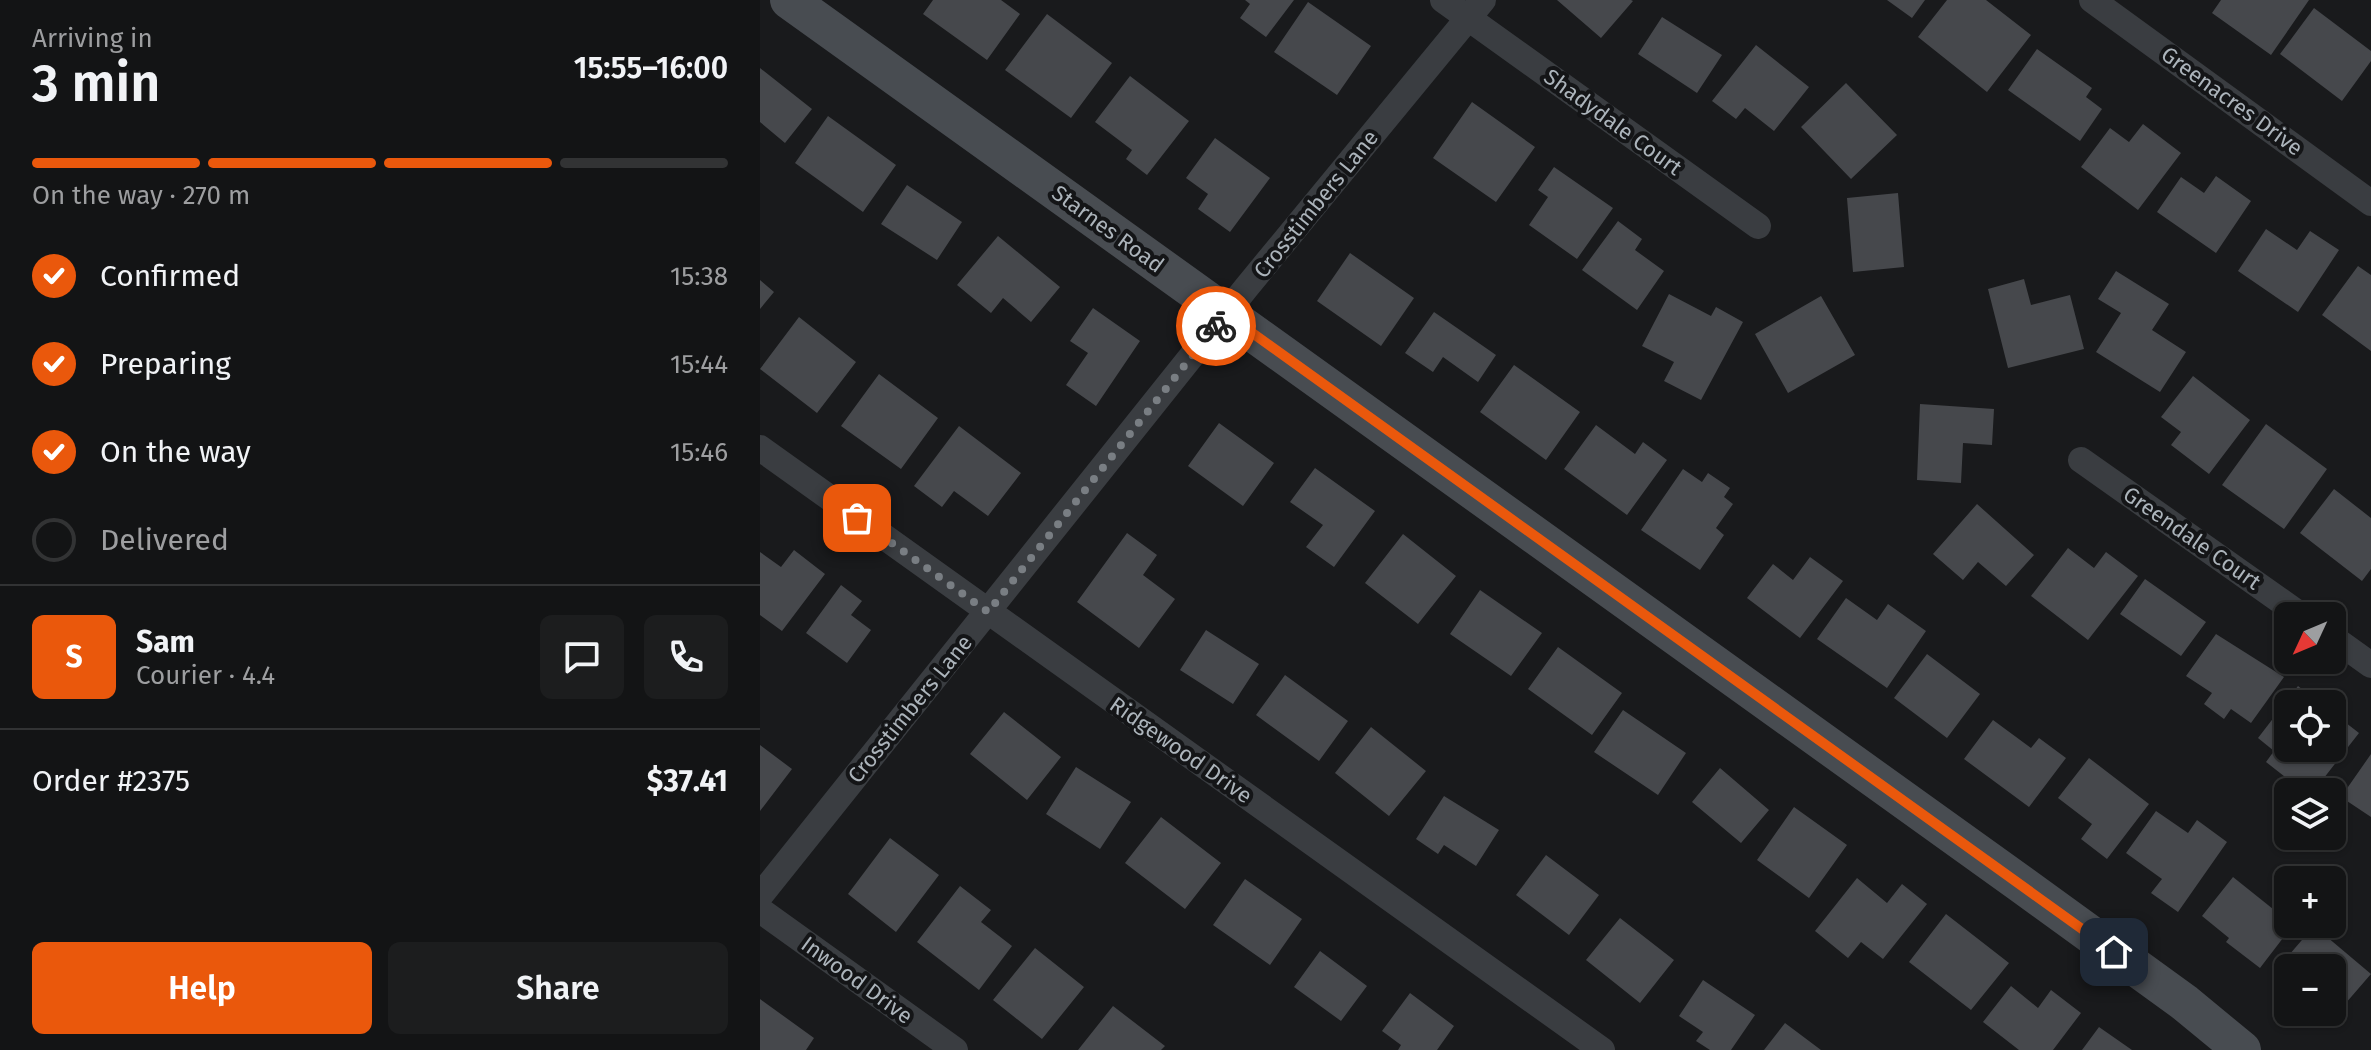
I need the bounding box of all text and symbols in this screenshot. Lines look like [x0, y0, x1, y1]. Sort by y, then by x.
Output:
text: Arriving in [32, 23, 153, 54]
street label: Greenacres Drive [2156, 41, 2308, 161]
text: 15:55–16:00 [574, 50, 728, 86]
text: 3 min [32, 52, 160, 115]
street label: Shadydale Court [1539, 63, 1687, 181]
street label: Crosstimbers Lane [1248, 124, 1384, 284]
street label: Starnes Road [1047, 179, 1169, 279]
text: On the way · 270 m [32, 180, 250, 211]
icon: check [32, 254, 76, 298]
text: Confirmed [100, 258, 240, 294]
text: 15:38 [670, 261, 728, 292]
courier [1176, 286, 1256, 366]
icon: bike [1194, 304, 1238, 348]
icon: check [32, 342, 76, 386]
text: Preparing [100, 346, 231, 382]
text: 15:44 [670, 349, 728, 380]
icon: check [32, 430, 76, 474]
text: On the way [100, 434, 251, 470]
text: 15:46 [670, 437, 728, 468]
street label: Greendale Court [2118, 481, 2266, 595]
pin [823, 484, 891, 552]
icon: bag [835, 496, 879, 540]
text: Delivered [100, 522, 229, 558]
north arrow [2274, 602, 2346, 674]
map controls [2274, 602, 2346, 1026]
button: chat [540, 615, 624, 699]
button: phone [644, 615, 728, 699]
text: Sam [136, 624, 195, 660]
street label: Crosstimbers Lane [842, 629, 978, 789]
text: S [65, 639, 83, 675]
text: Courier · 4.4 [136, 660, 275, 691]
button: locate [2274, 690, 2346, 762]
street label: Ridgewood Drive [1105, 691, 1257, 809]
text: Order #2375 [32, 763, 190, 799]
text: $37.41 [647, 763, 728, 799]
button: layers [2274, 778, 2346, 850]
button: + [2274, 866, 2346, 938]
pin [2080, 918, 2148, 986]
street label: Inwood Drive [796, 930, 918, 1030]
icon: home [2092, 930, 2136, 974]
button: Help [32, 942, 372, 1034]
button: Share [388, 942, 728, 1034]
button: − [2274, 954, 2346, 1026]

